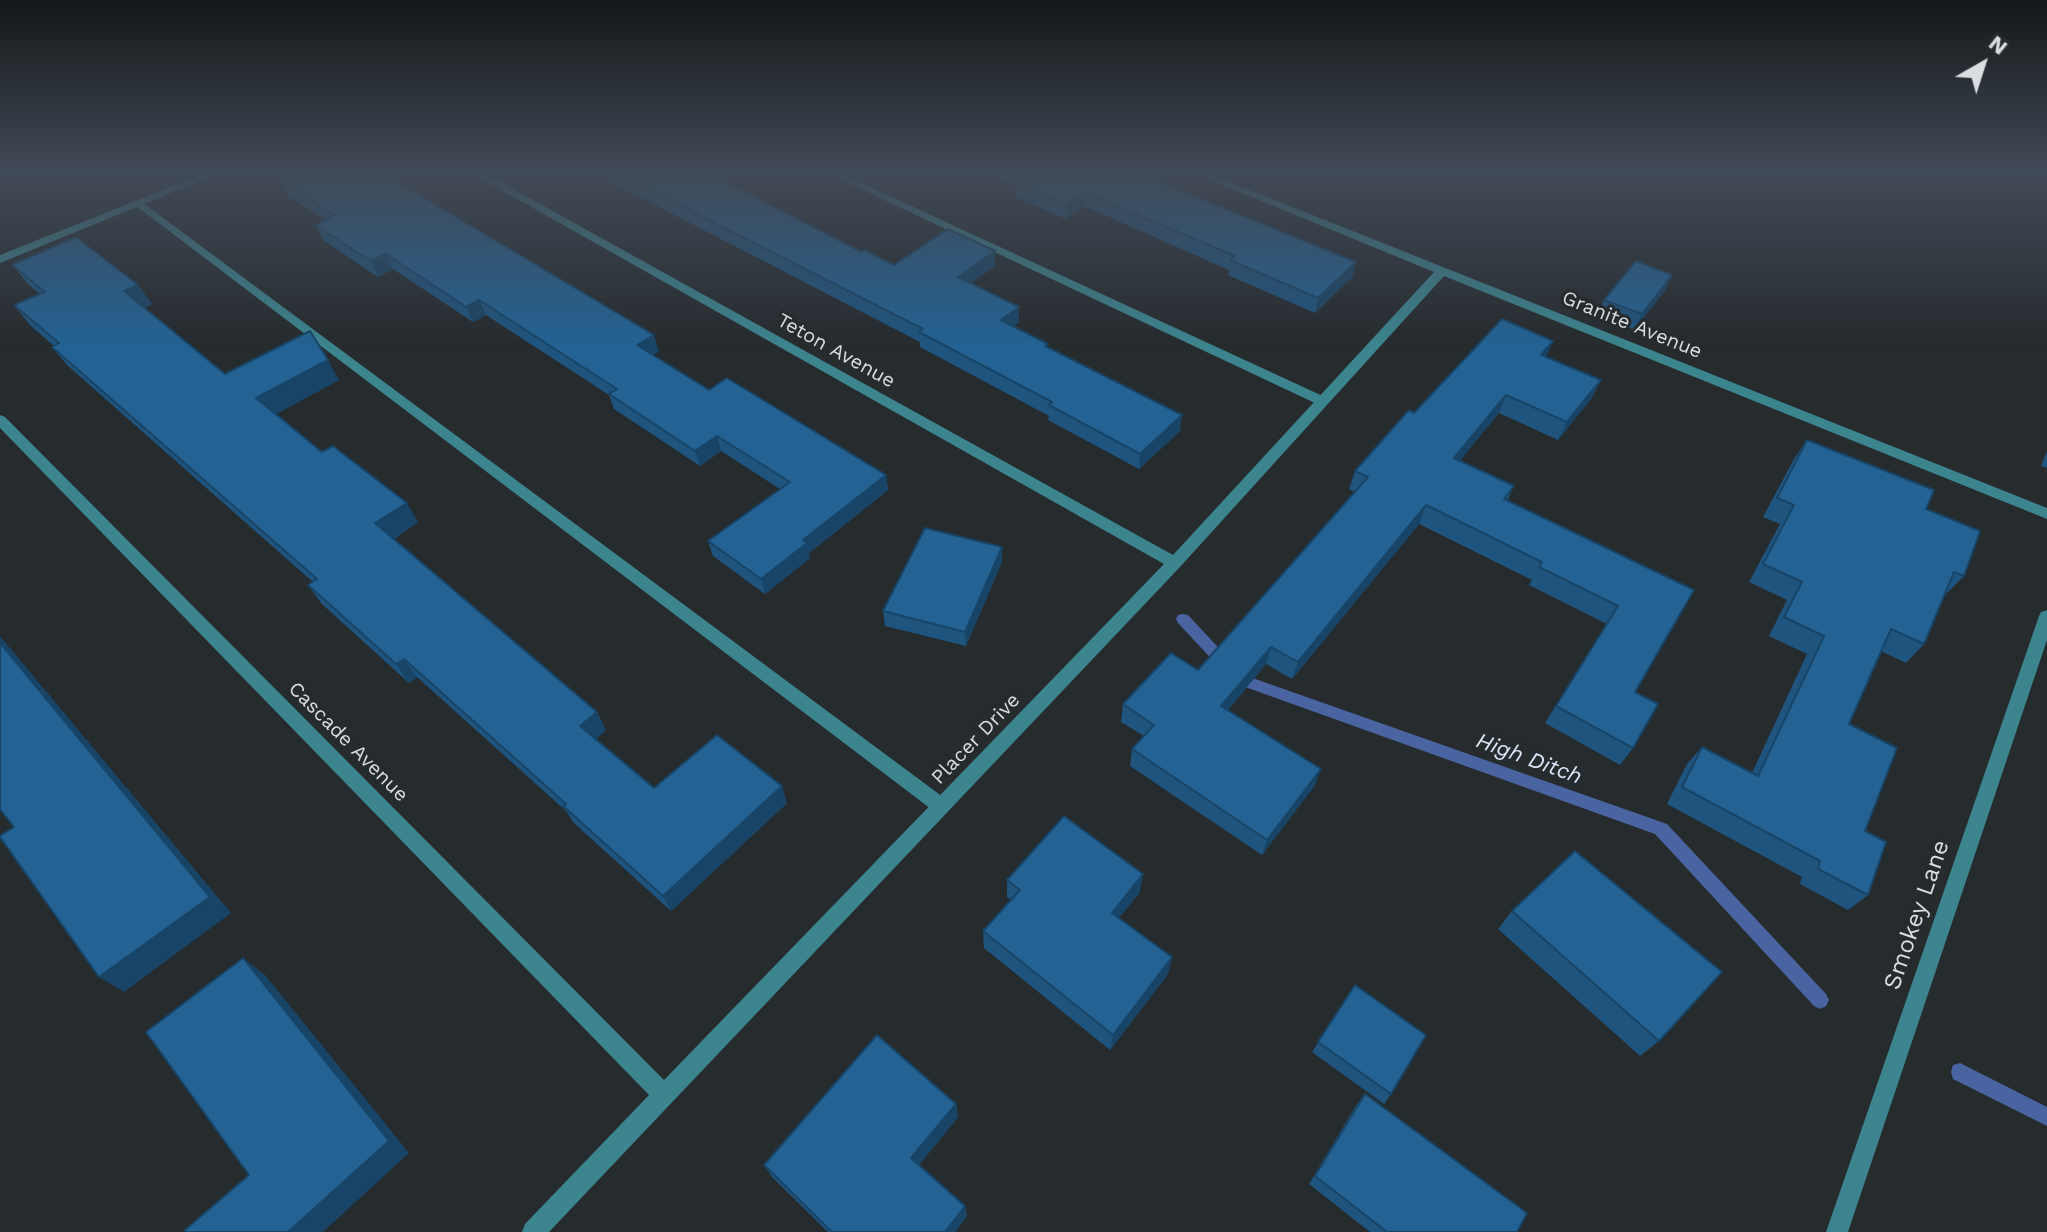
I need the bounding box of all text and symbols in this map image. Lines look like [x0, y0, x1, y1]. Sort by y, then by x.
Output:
north arrow [1943, 24, 2023, 104]
text: N [1984, 30, 2013, 60]
street label: Granite Avenue [1558, 286, 1706, 364]
street label: Teton Avenue [773, 309, 899, 393]
street label: Cascade Avenue [283, 677, 413, 807]
street label: Placer Drive [927, 689, 1025, 789]
water label: High Ditch [1473, 728, 1585, 790]
street label: Smokey Lane [1878, 836, 1956, 994]

